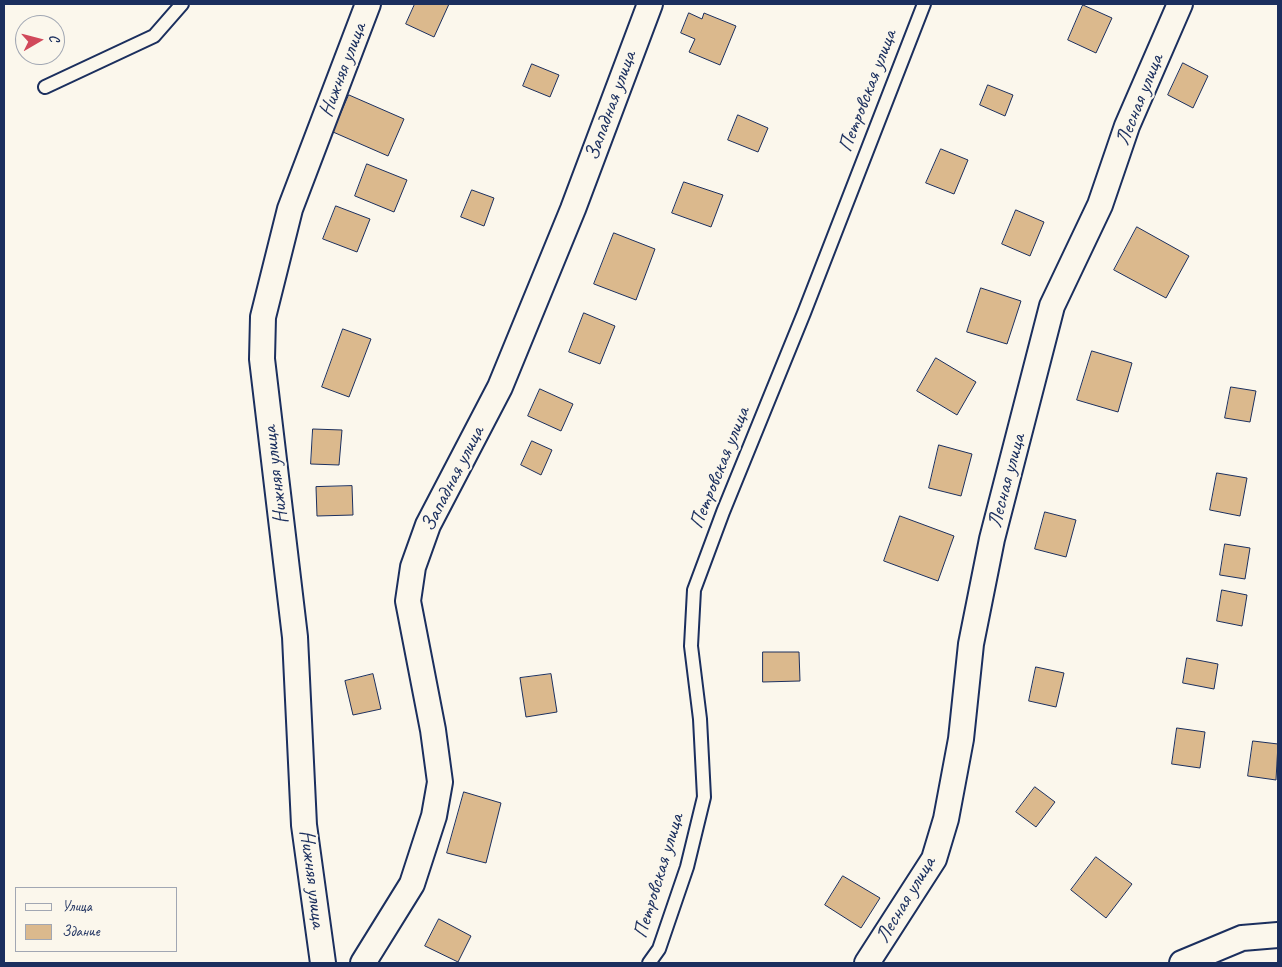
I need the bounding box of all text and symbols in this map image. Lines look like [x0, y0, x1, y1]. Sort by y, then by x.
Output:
north arrow [15, 15, 65, 65]
street label: Нижняя улица [314, 20, 372, 120]
street label: Петровская улица [833, 26, 903, 156]
text: С [45, 33, 63, 43]
street label: Западная улица [580, 48, 642, 164]
street label: Лесная улица [1110, 51, 1170, 149]
street label: Петровская улица [684, 404, 756, 532]
street label: Западная улица [416, 422, 490, 536]
street label: Нижняя улица [257, 425, 295, 525]
street label: Лесная улица [982, 431, 1032, 531]
street label: Петровская улица [628, 811, 690, 941]
street label: Нижняя улица [293, 829, 331, 929]
street label: Лесная улица [870, 852, 942, 948]
legend [15, 887, 178, 952]
text: Улица [62, 897, 92, 916]
text: Здание [62, 922, 100, 941]

